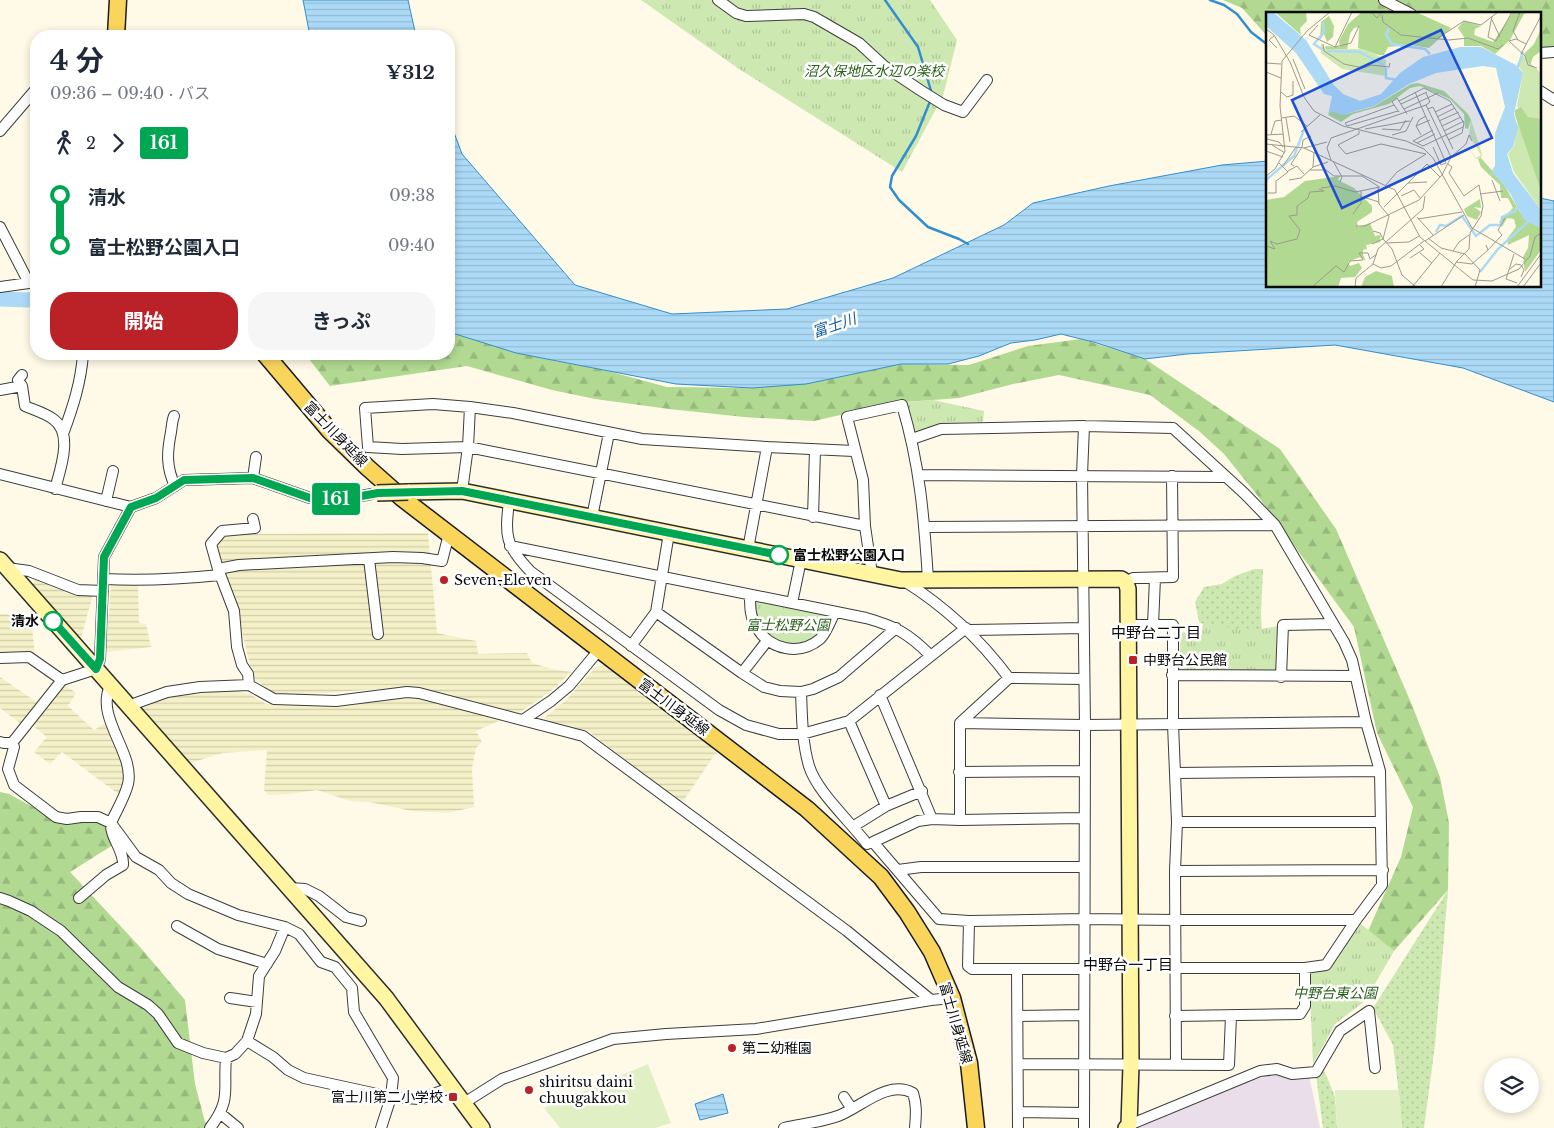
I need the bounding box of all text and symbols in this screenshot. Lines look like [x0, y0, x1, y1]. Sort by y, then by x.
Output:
inset map [1266, 12, 1542, 288]
text: 4 分 [50, 43, 104, 78]
text: ¥312 [386, 61, 435, 84]
park label: 沼久保地区水辺の楽校 [804, 62, 946, 80]
text: 09:36 – 09:40 · バス [50, 83, 210, 103]
icon: walk [50, 129, 78, 157]
icon: forward [104, 129, 132, 157]
text: 161 [150, 132, 178, 154]
text: 2 [86, 133, 96, 153]
text: 09:38 [389, 185, 435, 205]
text: 清水 [88, 186, 126, 209]
text: 09:40 [388, 235, 435, 255]
text: 富士松野公園入口 [88, 236, 240, 259]
button: 開始 [50, 292, 238, 350]
button: きっぷ [248, 292, 435, 350]
water label: 富士川 [810, 308, 860, 341]
street label: 富士川身延線 [300, 398, 372, 470]
line badge: 161 [307, 483, 365, 515]
text: 161 [322, 488, 350, 510]
marker: 富士松野公園入口 [769, 545, 789, 565]
place label: 富士松野公園入口 [793, 546, 905, 564]
place label: Seven-Eleven [454, 571, 552, 589]
marker: Seven-Eleven [438, 574, 450, 586]
marker: 清水 [43, 611, 63, 631]
place label: 清水 [11, 612, 39, 630]
park label: 富士松野公園 [746, 616, 832, 634]
district label: 中野台二丁目 [1111, 623, 1201, 642]
place label: 中野台公民館 [1143, 651, 1227, 669]
marker: 中野台公民館 [1127, 654, 1139, 666]
street label: 富士川身延線 [635, 675, 713, 739]
district label: 中野台一丁目 [1083, 955, 1173, 974]
street label: 富士川身延線 [936, 980, 976, 1066]
park label: 中野台東公園 [1293, 984, 1379, 1002]
place label: 第二幼稚園 [742, 1039, 812, 1057]
marker: 第二幼稚園 [726, 1042, 738, 1054]
map controls [1484, 1058, 1539, 1113]
button: layers [1484, 1058, 1539, 1113]
place label: shiritsu daini chuugakkou [539, 1073, 633, 1107]
marker: shiritsu daini chuugakkou [523, 1084, 535, 1096]
place label: 富士川第二小学校 [331, 1088, 443, 1106]
marker: 富士川第二小学校 [447, 1091, 459, 1103]

